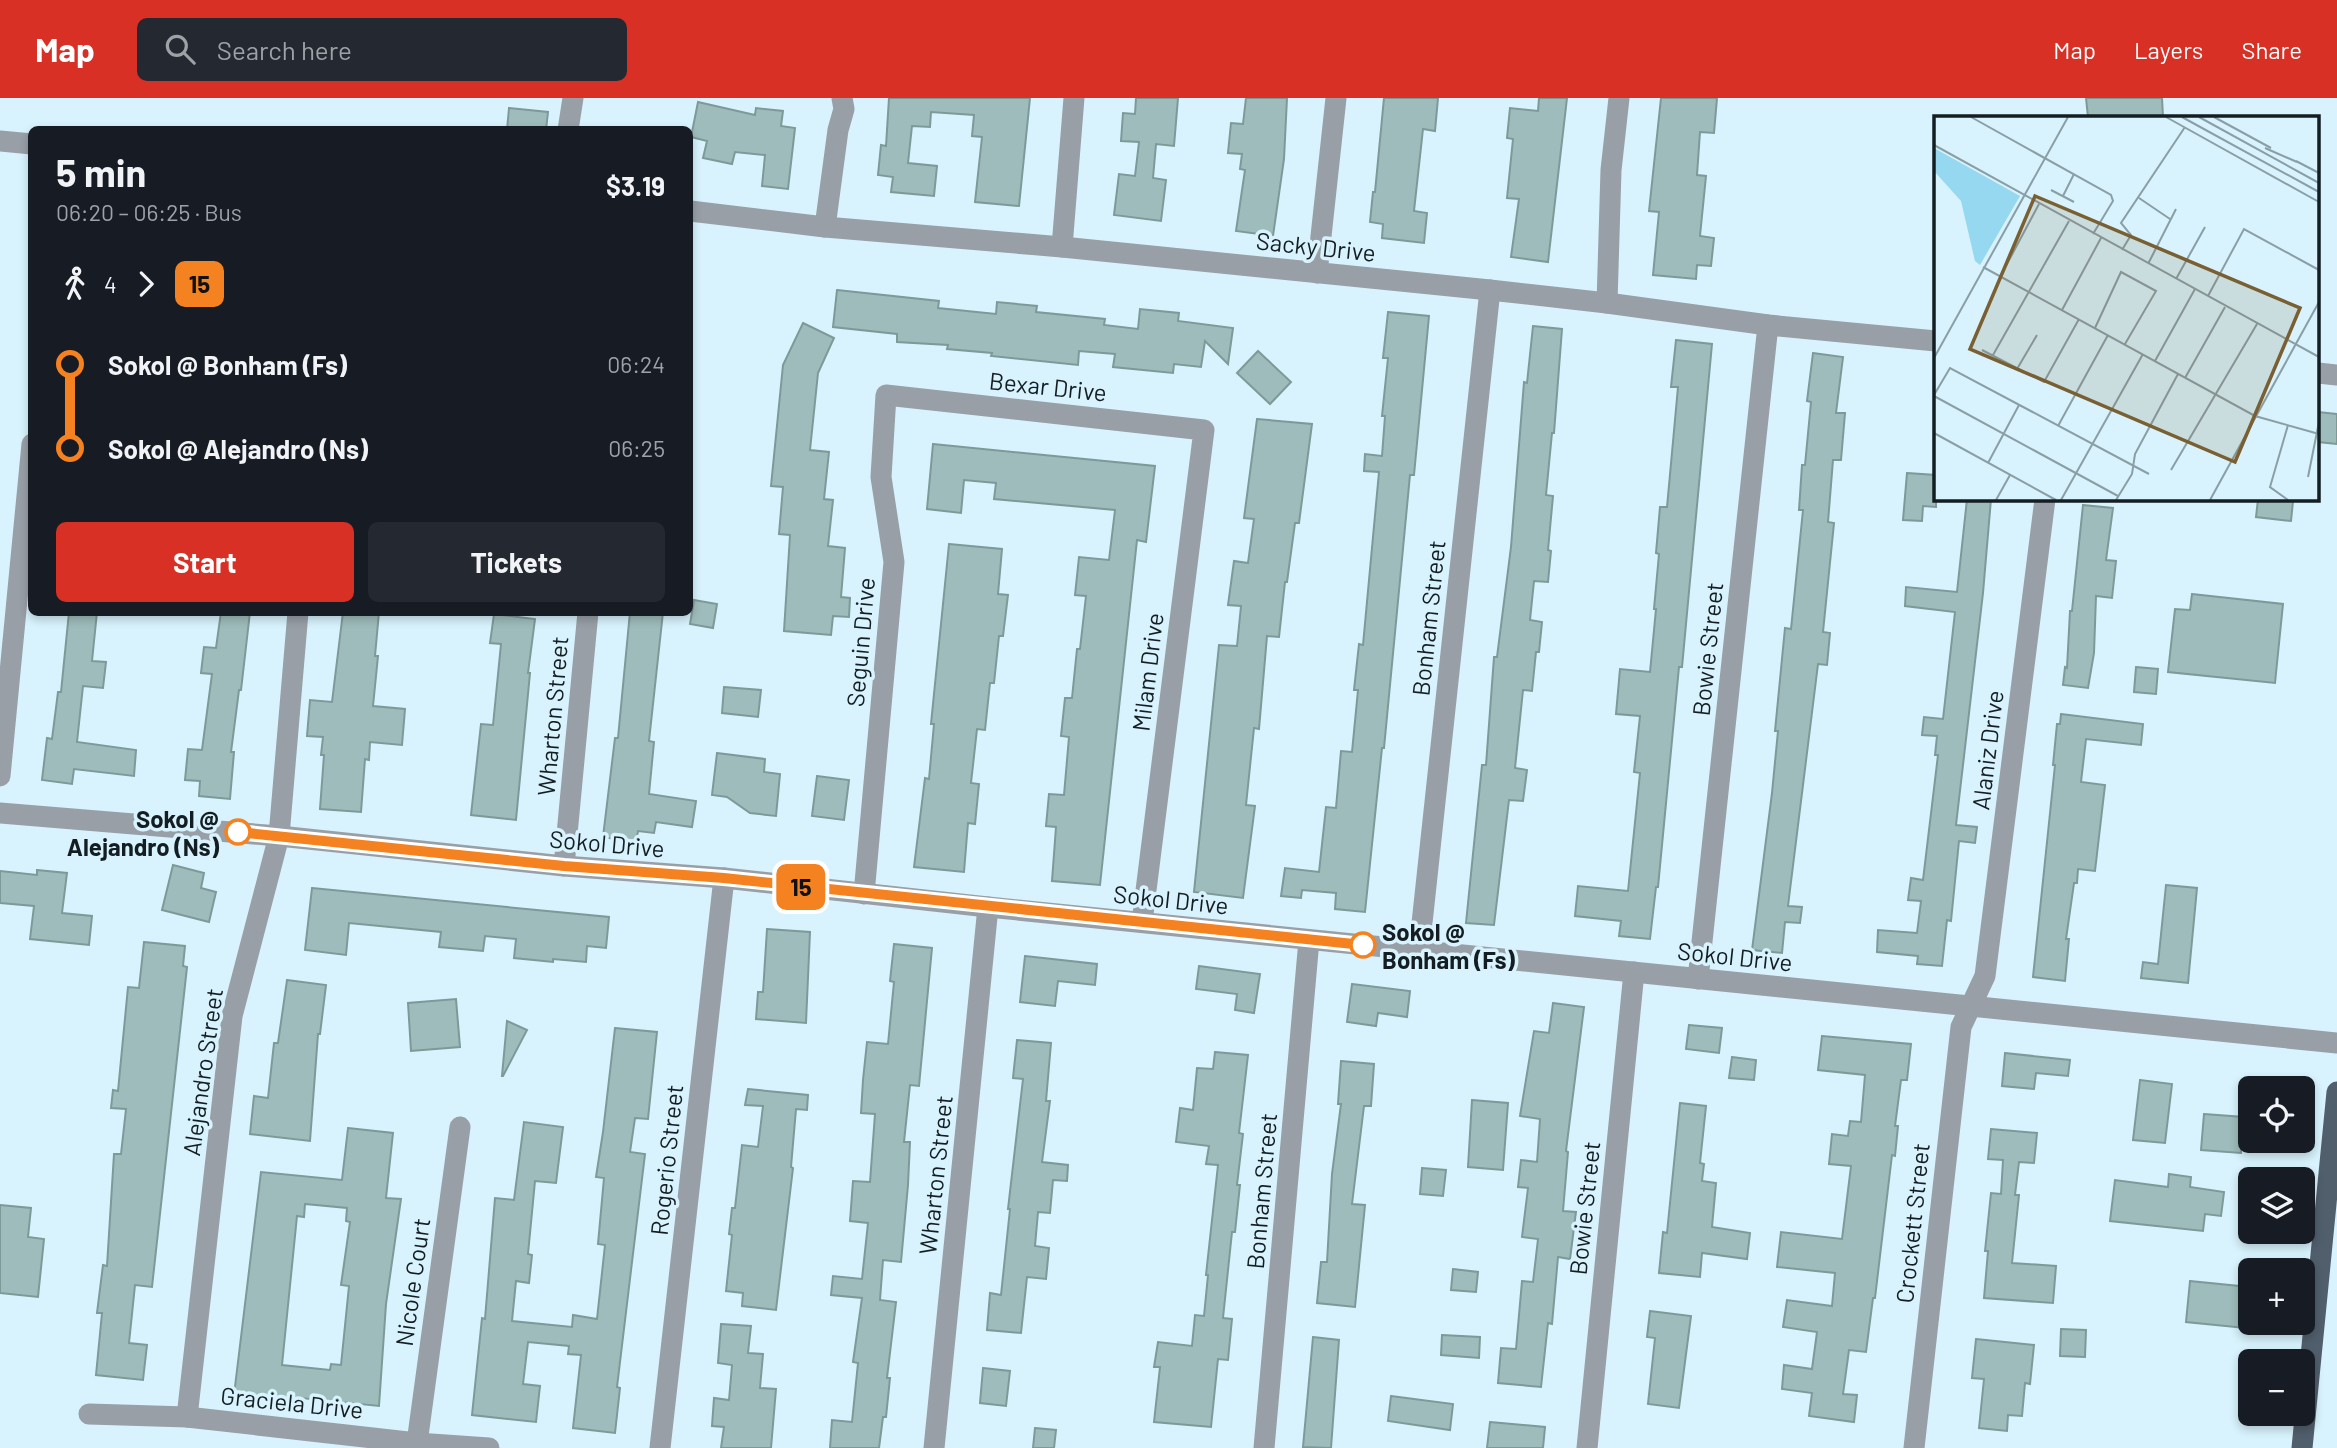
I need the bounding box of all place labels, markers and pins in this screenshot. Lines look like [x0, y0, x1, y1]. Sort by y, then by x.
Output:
place label: Sokol @ Alejandro (Ns) [67, 804, 220, 861]
marker: Sokol @ Alejandro (Ns) [225, 819, 251, 845]
place label: Sokol @ Bonham (Fs) [1382, 917, 1516, 974]
marker: Sokol @ Bonham (Fs) [1350, 932, 1376, 958]

